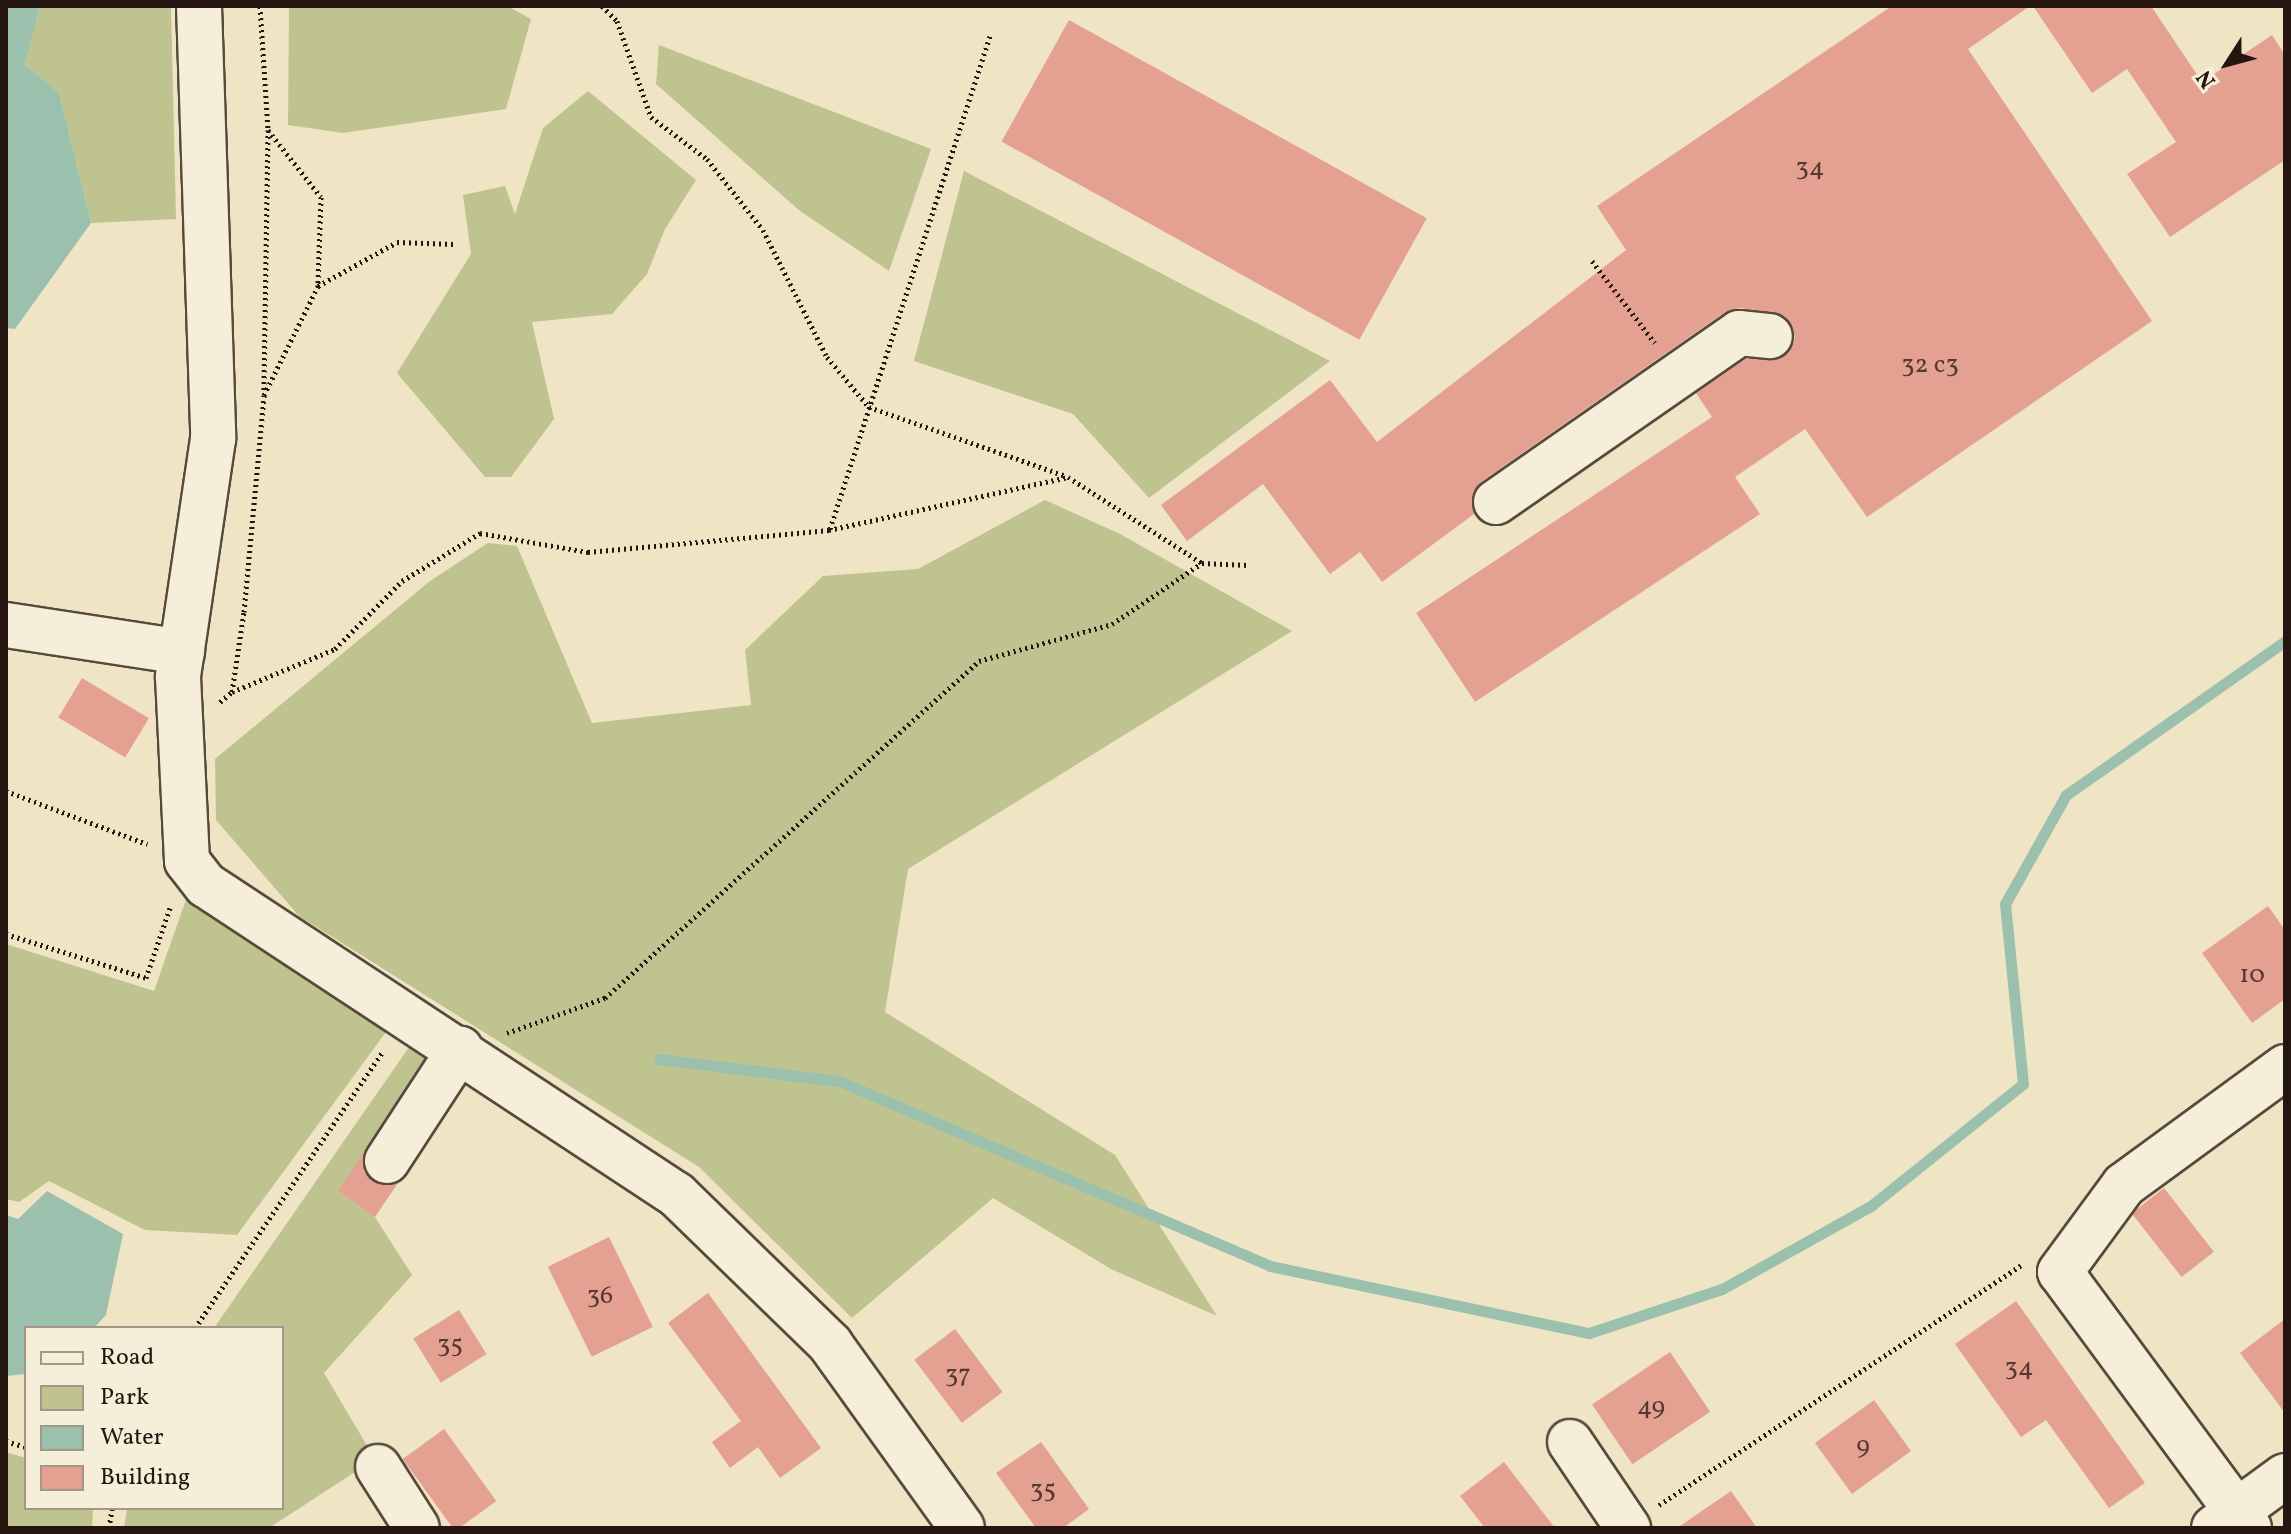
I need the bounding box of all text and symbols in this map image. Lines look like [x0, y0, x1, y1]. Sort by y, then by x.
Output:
north arrow [2187, 24, 2267, 104]
text: N [2190, 63, 2224, 94]
house number: 34 [1796, 153, 1824, 185]
house number: 32 с3 [1901, 350, 1959, 382]
house number: 10 [2239, 960, 2265, 992]
house number: 36 [587, 1281, 613, 1313]
legend [24, 1326, 284, 1510]
house number: 35 [437, 1330, 463, 1362]
text: Road [100, 1341, 154, 1375]
house number: 34 [2005, 1353, 2033, 1385]
house number: 37 [945, 1360, 971, 1392]
text: Park [100, 1381, 149, 1415]
house number: 49 [1637, 1392, 1665, 1424]
text: Water [100, 1421, 164, 1455]
house number: 9 [1856, 1431, 1870, 1463]
text: Building [100, 1461, 190, 1495]
house number: 35 [1030, 1475, 1056, 1507]

